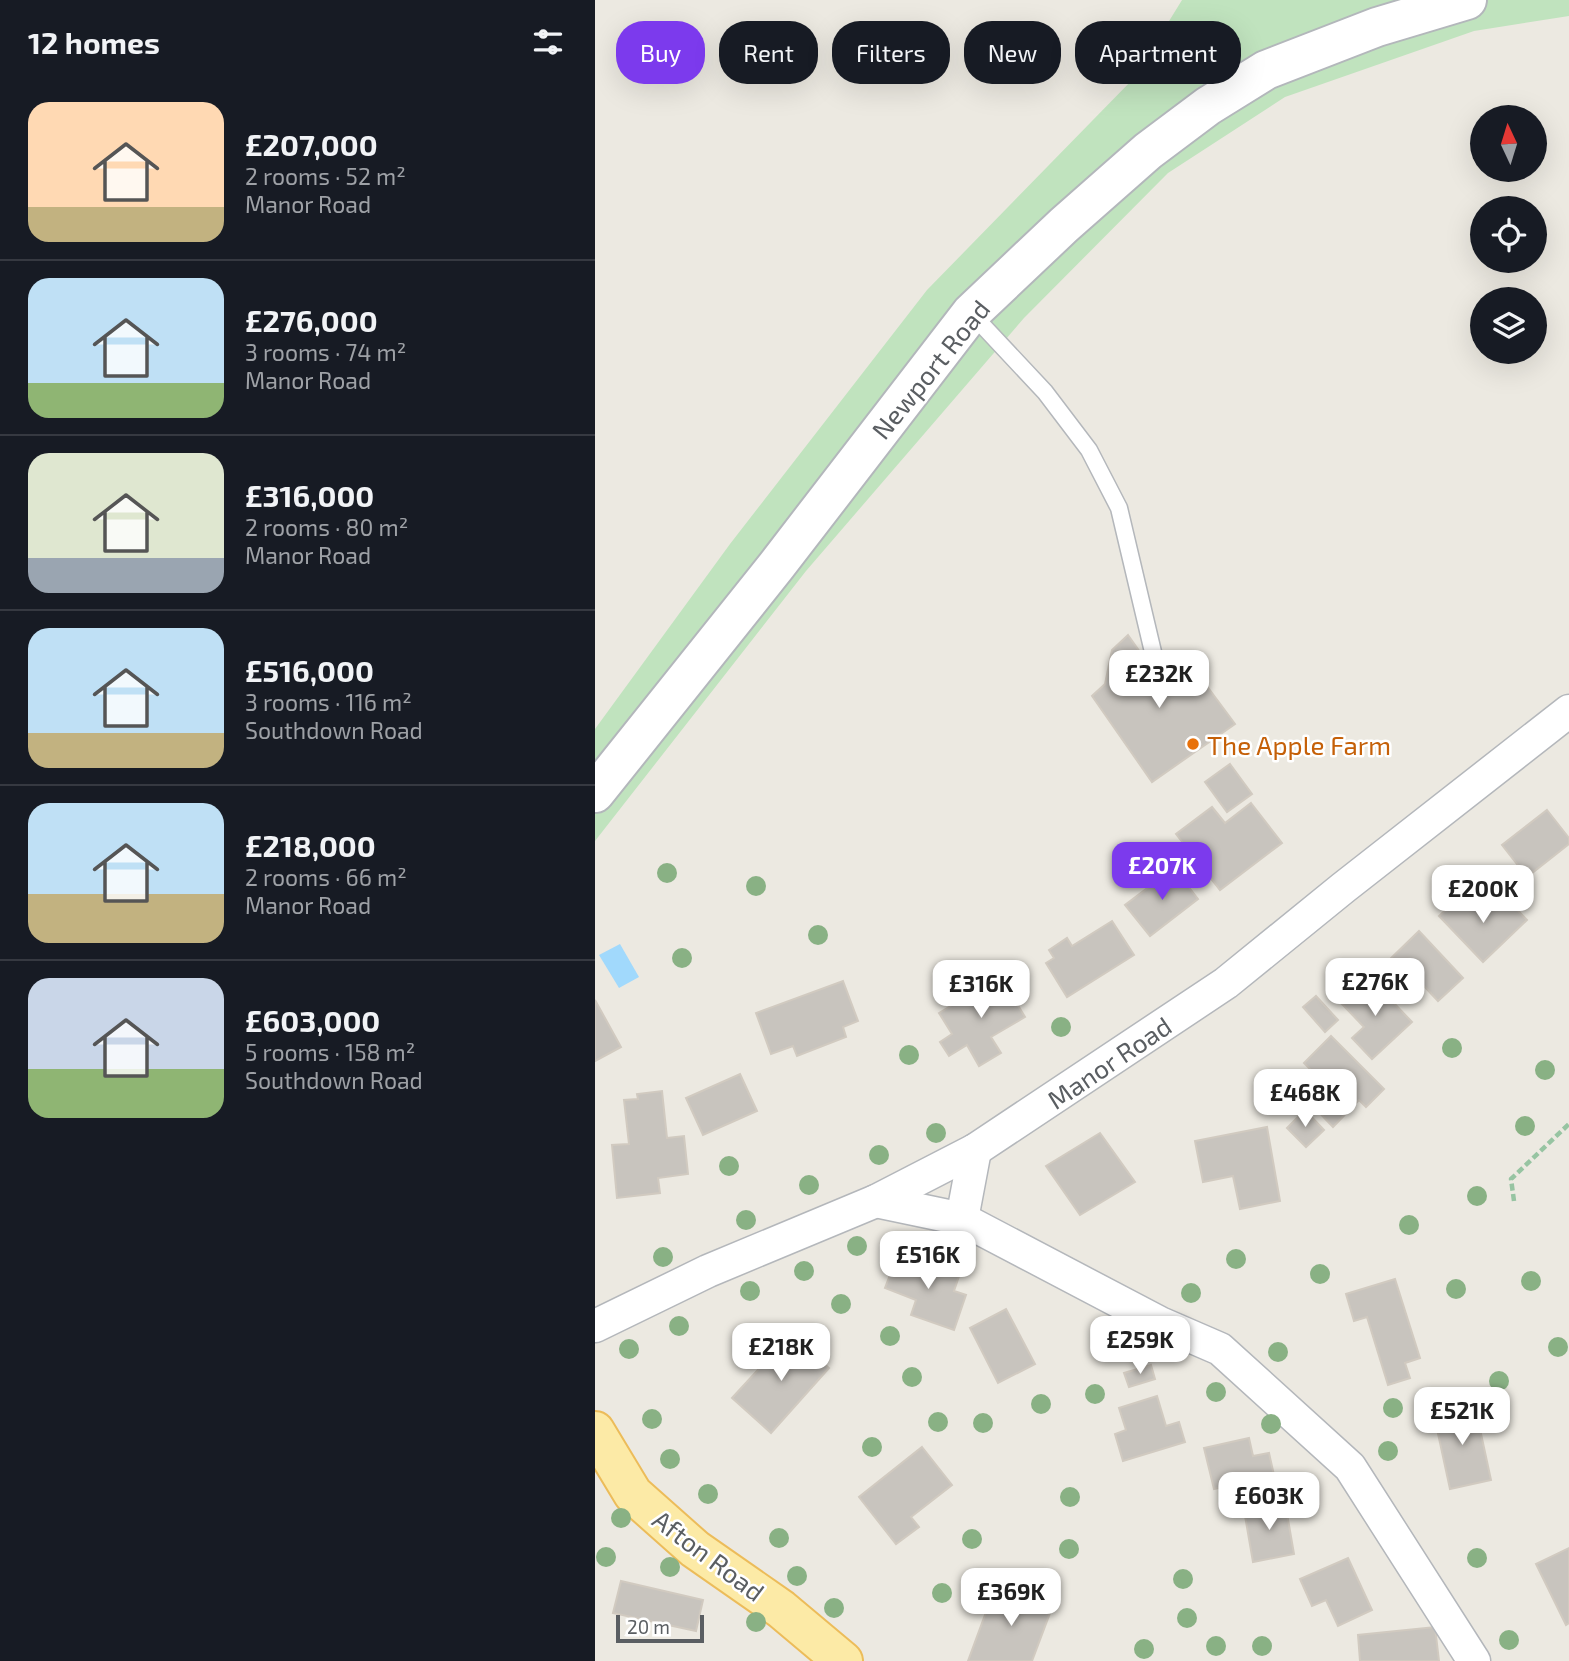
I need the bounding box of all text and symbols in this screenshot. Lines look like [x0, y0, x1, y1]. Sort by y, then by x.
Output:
chip: Buy [616, 21, 705, 84]
chip: Rent [719, 21, 818, 84]
chip: Filters [832, 21, 950, 84]
chip: New [964, 21, 1061, 84]
chip: Apartment [1075, 21, 1241, 84]
icon: filters [529, 23, 567, 61]
text: 12 homes [28, 24, 160, 60]
north arrow [1470, 105, 1547, 182]
map controls [1470, 105, 1547, 364]
text: £207,000 [245, 126, 378, 162]
icon: home [84, 130, 168, 214]
text: 2 rooms · 52 m² [245, 162, 406, 190]
text: Manor Road [245, 190, 371, 218]
button: locate [1470, 196, 1547, 273]
button: layers [1470, 287, 1547, 364]
street label: Newport Road [865, 293, 995, 445]
text: £276,000 [245, 302, 378, 338]
icon: home [84, 306, 168, 390]
text: 3 rooms · 74 m² [245, 338, 406, 366]
text: Manor Road [245, 366, 371, 394]
text: £316,000 [245, 477, 374, 513]
icon: home [84, 481, 168, 565]
text: 2 rooms · 80 m² [245, 513, 408, 541]
text: Manor Road [245, 541, 371, 569]
pin: £232K [1110, 650, 1208, 710]
text: £516,000 [245, 652, 374, 688]
icon: home [84, 656, 168, 740]
text: £232K [1125, 659, 1193, 687]
text: 3 rooms · 116 m² [245, 688, 412, 716]
text: Southdown Road [245, 716, 423, 744]
place label: The Apple Farm [1207, 729, 1391, 760]
marker: The Apple Farm [1185, 736, 1201, 752]
text: £218,000 [245, 827, 376, 863]
icon: home [84, 831, 168, 915]
pin: £207K [1113, 842, 1211, 902]
text: £207K [1128, 851, 1196, 879]
text: 2 rooms · 66 m² [245, 863, 407, 891]
pin: £200K [1434, 866, 1532, 925]
text: £200K [1448, 874, 1518, 902]
text: Manor Road [245, 891, 371, 919]
pin: £276K [1326, 958, 1424, 1018]
pin: £316K [932, 960, 1030, 1020]
text: £276K [1341, 967, 1409, 995]
text: £316K [949, 969, 1013, 997]
text: £603,000 [245, 1002, 380, 1038]
icon: home [84, 1006, 168, 1090]
street label: Manor Road [1041, 1009, 1177, 1115]
text: 5 rooms · 158 m² [245, 1038, 415, 1066]
text: Southdown Road [245, 1066, 423, 1094]
pin: £468K [1256, 1070, 1354, 1129]
text: £468K [1270, 1078, 1340, 1106]
pin: £516K [879, 1232, 977, 1291]
text: £516K [896, 1240, 960, 1268]
pin: £259K [1091, 1316, 1189, 1376]
pin: £218K [732, 1324, 830, 1383]
text: £259K [1106, 1325, 1174, 1353]
text: £218K [748, 1332, 814, 1360]
pin: £521K [1413, 1388, 1511, 1447]
text: £521K [1430, 1396, 1494, 1424]
pin: £603K [1220, 1472, 1318, 1532]
text: £603K [1234, 1481, 1304, 1509]
street label: Afton Road [647, 1503, 771, 1607]
pin: £369K [962, 1568, 1060, 1628]
text: £369K [977, 1577, 1045, 1605]
scale bar [616, 1612, 703, 1644]
text: 20 m [627, 1615, 670, 1638]

